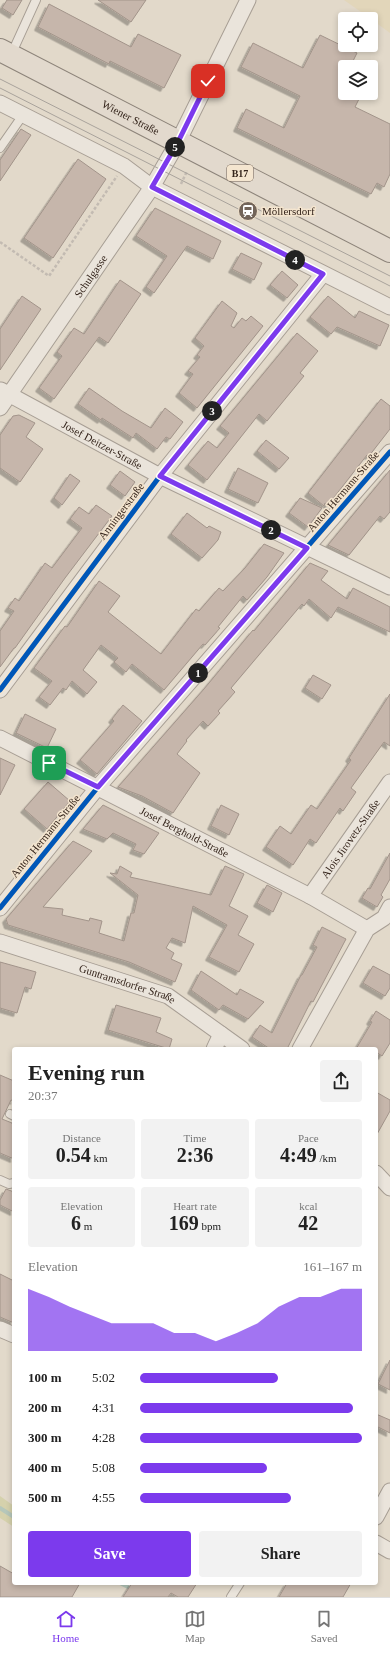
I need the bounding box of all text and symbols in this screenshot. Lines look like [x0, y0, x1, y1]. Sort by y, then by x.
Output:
map controls [338, 12, 378, 100]
button: locate [338, 12, 378, 52]
button: layers [338, 60, 378, 100]
pin [191, 64, 225, 98]
icon: check [197, 70, 219, 92]
street label: Wiener Straße [100, 98, 161, 137]
pin: 5 [165, 137, 185, 157]
text: 5 [172, 141, 178, 153]
road number: B17 [227, 165, 253, 181]
station icon: Möllersdorf [237, 200, 259, 222]
place label: Möllersdorf [262, 205, 315, 217]
pin: 4 [285, 250, 305, 270]
street label: Schulgasse [72, 253, 110, 300]
text: 4 [292, 254, 298, 266]
pin: 3 [202, 401, 222, 421]
text: 3 [209, 405, 215, 417]
street label: Josef Deitzer-Straße [60, 418, 144, 471]
street label: Anton Hermann-Straße [305, 448, 381, 534]
street label: Anningerstraße [96, 480, 146, 542]
pin: 2 [261, 520, 281, 540]
text: 2 [268, 524, 274, 536]
pin: 1 [188, 663, 208, 683]
text: 1 [195, 667, 201, 679]
pin [32, 746, 66, 780]
icon: arrive [38, 752, 60, 774]
street label: Anton Hermann-Straße [8, 792, 82, 880]
street label: Alois Jirovetz-Straße [319, 797, 382, 880]
street label: Josef Berghold-Straße [138, 804, 231, 860]
street label: Guntramsdorfer Straße [78, 962, 178, 1006]
text: Evening run [28, 1060, 145, 1085]
button: share [320, 1060, 362, 1102]
text: 20:37 [28, 1088, 58, 1103]
text: Distance [62, 1132, 101, 1144]
text: Time [184, 1132, 206, 1144]
text: Pace [298, 1132, 319, 1144]
text: 0.54 [56, 1144, 91, 1166]
text: 2:36 [177, 1144, 213, 1166]
text: 4:49 [280, 1144, 317, 1166]
text: km [91, 1152, 108, 1164]
text: /km [317, 1152, 337, 1164]
text: Elevation [61, 1200, 103, 1212]
text: Heart rate [173, 1200, 217, 1212]
text: kcal [299, 1200, 317, 1212]
text: 6 [71, 1212, 81, 1234]
text: 169 [169, 1212, 199, 1234]
text: 42 [298, 1212, 318, 1234]
text: m [81, 1220, 92, 1232]
text: bpm [199, 1220, 221, 1232]
text: Elevation [28, 1259, 78, 1274]
text: 161–167 m [303, 1259, 362, 1274]
text: 100 m [28, 1370, 62, 1385]
text: 5:02 [92, 1370, 115, 1385]
text: 200 m [28, 1400, 62, 1415]
text: 4:31 [92, 1400, 115, 1415]
text: 300 m [28, 1430, 62, 1445]
text: 4:28 [92, 1430, 115, 1445]
text: 400 m [28, 1460, 62, 1475]
text: 5:08 [92, 1460, 115, 1475]
text: 500 m [28, 1490, 62, 1505]
text: 4:55 [92, 1490, 115, 1505]
button: Save [28, 1531, 191, 1577]
button: Share [199, 1531, 362, 1577]
tab: Home [52, 1608, 79, 1644]
tab: Map [184, 1608, 206, 1644]
tab: Saved [311, 1608, 338, 1644]

